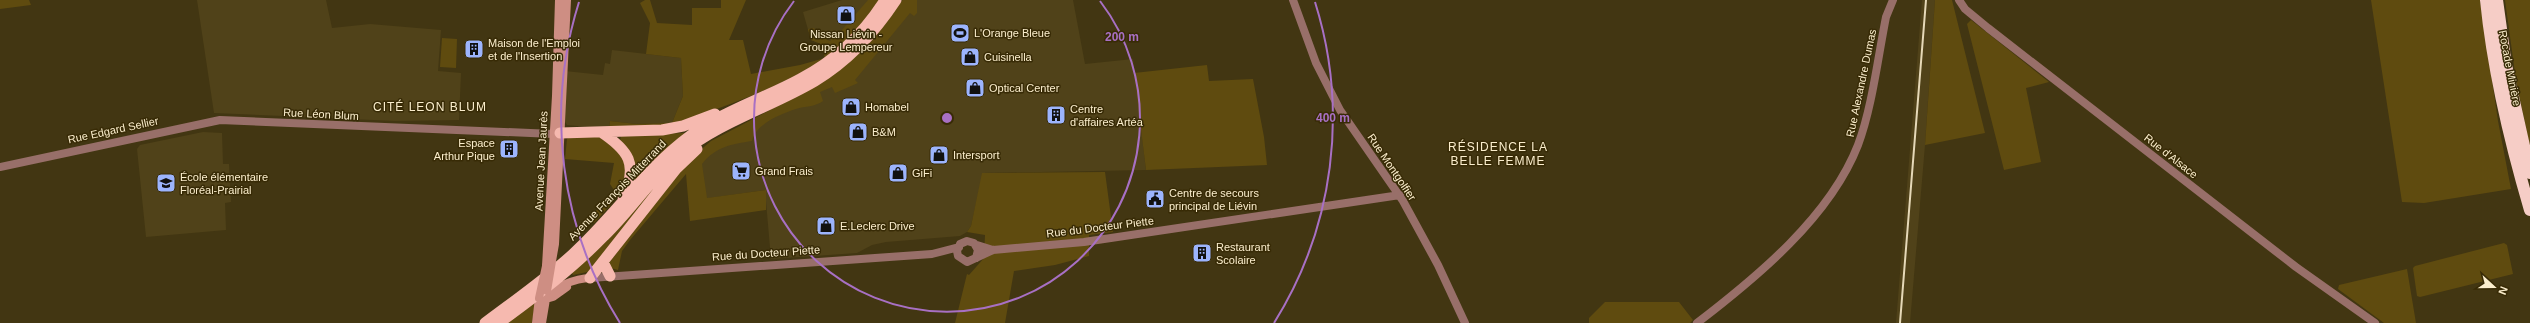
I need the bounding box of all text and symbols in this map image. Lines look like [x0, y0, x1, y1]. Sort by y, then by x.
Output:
shop icon: Nissan Liévin - Groupe Lempereur [835, 4, 857, 26]
sports icon: L'Orange Bleue [949, 22, 971, 44]
place label: L'Orange Bleue [974, 27, 1050, 39]
street label: Rue Alexandre Dumas [1844, 27, 1878, 138]
place label: Nissan Liévin - Groupe Lempereur [800, 28, 893, 53]
street label: Rocade Minière [2497, 29, 2523, 107]
text: 200 m [1105, 30, 1139, 44]
place label: Maison de l'Emploi et de l'Insertion [488, 37, 580, 62]
building icon: Maison de l'Emploi et de l'Insertion [463, 38, 485, 60]
shop icon: Cuisinella [959, 46, 981, 68]
place label: Cuisinella [984, 51, 1033, 63]
shop icon: Optical Center [964, 77, 986, 99]
place label: Optical Center [989, 82, 1060, 94]
shop icon: Homabel [840, 96, 862, 118]
district label: CITÉ LEON BLUM [373, 99, 487, 114]
place label: Homabel [865, 101, 909, 113]
place label: Centre d'affaires Artéa [1070, 103, 1144, 128]
building icon: Centre d'affaires Artéa [1045, 104, 1067, 126]
street label: Rue Léon Blum [283, 106, 359, 122]
street label: Avenue Jean Jaurès [532, 110, 550, 211]
centre of rings [940, 111, 954, 125]
text: 400 m [1316, 111, 1350, 125]
street label: Rue Edgard Sellier [67, 114, 160, 145]
shop icon: B&M [847, 121, 869, 143]
place label: B&M [872, 126, 896, 138]
street label: Rue Montgolfier [1365, 131, 1419, 203]
street label: Rue d'Alsace [2142, 131, 2200, 181]
place label: Espace Arthur Pique [434, 137, 495, 162]
street label: Avenue François Mitterrand [566, 137, 668, 243]
building icon: Espace Arthur Pique [498, 138, 520, 160]
district label: RÉSIDENCE LA BELLE FEMME [1448, 139, 1548, 168]
shop icon: Intersport [928, 144, 950, 166]
place label: Intersport [953, 149, 999, 161]
supermarket icon: Grand Frais [730, 160, 752, 182]
shop icon: GiFi [887, 162, 909, 184]
place label: Grand Frais [755, 165, 814, 177]
place label: GiFi [912, 167, 932, 179]
place label: École élémentaire Floréal-Prairial [180, 171, 268, 196]
school or university icon: École élémentaire Floréal-Prairial [155, 172, 177, 194]
place label: Centre de secours principal de Liévin [1169, 187, 1259, 212]
public building icon: Centre de secours principal de Liévin [1144, 188, 1166, 210]
street label: Rue du Docteur Piette [1046, 214, 1154, 240]
shop icon: E.Leclerc Drive [815, 215, 837, 237]
place label: E.Leclerc Drive [840, 220, 915, 232]
place label: Restaurant Scolaire [1216, 241, 1270, 266]
building icon: Restaurant Scolaire [1191, 242, 1213, 264]
street label: Rue du Docteur Piette [712, 243, 820, 263]
north arrow [2474, 267, 2514, 307]
text: N [2496, 285, 2510, 296]

